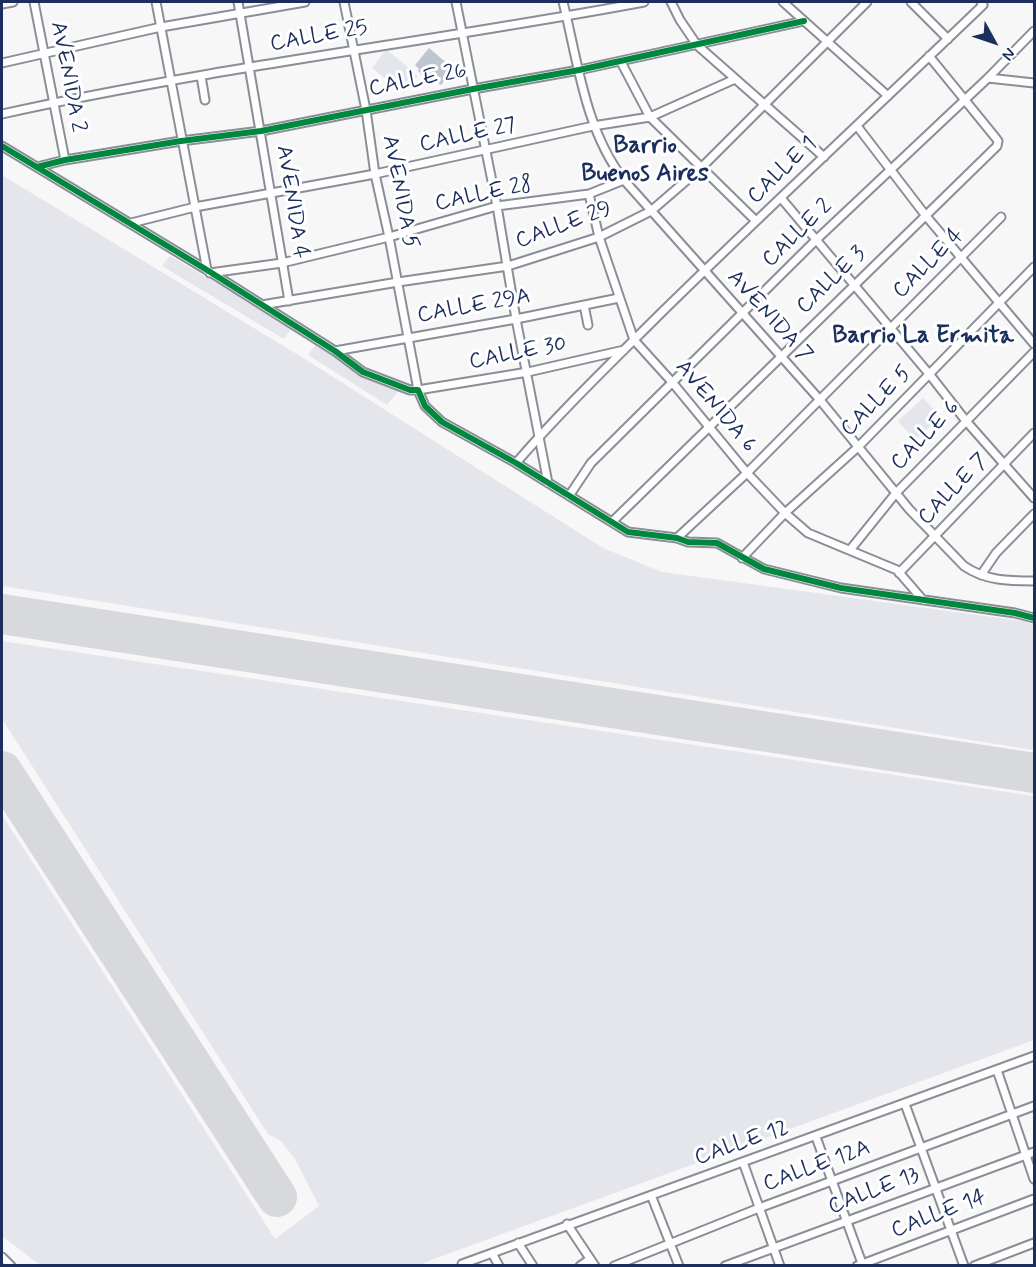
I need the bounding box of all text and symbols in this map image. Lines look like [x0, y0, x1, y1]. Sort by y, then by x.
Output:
north arrow [964, 12, 1024, 72]
street label: CALLE 25 [268, 15, 370, 59]
street label: AVENIDA 2 [43, 19, 91, 135]
text: N [997, 43, 1020, 65]
street label: CALLE 26 [367, 59, 469, 103]
street label: CALLE 27 [417, 113, 519, 159]
street label: CALLE 1 [743, 132, 823, 210]
street label: AVENIDA 5 [375, 133, 423, 251]
district label: Barrio Buenos Aires [581, 133, 709, 189]
street label: AVENIDA 4 [269, 143, 313, 261]
street label: CALLE 28 [433, 172, 535, 218]
street label: CALLE 2 [758, 194, 838, 274]
street label: CALLE 29 [512, 196, 616, 256]
street label: CALLE 4 [888, 223, 970, 305]
street label: CALLE 3 [792, 242, 872, 320]
street label: AVENIDA 7 [721, 265, 817, 369]
street label: CALLE 29A [415, 284, 533, 330]
district label: Barrio La Ermita [832, 323, 1014, 351]
street label: CALLE 30 [467, 332, 569, 376]
street label: AVENIDA 6 [669, 355, 761, 459]
street label: CALLE 5 [836, 361, 918, 443]
street label: CALLE 6 [886, 395, 966, 477]
street label: CALLE 7 [913, 449, 995, 531]
street label: CALLE 12 [692, 1116, 792, 1172]
street label: CALLE 12A [760, 1135, 874, 1199]
street label: CALLE 13 [825, 1163, 923, 1221]
street label: CALLE 14 [888, 1185, 990, 1245]

